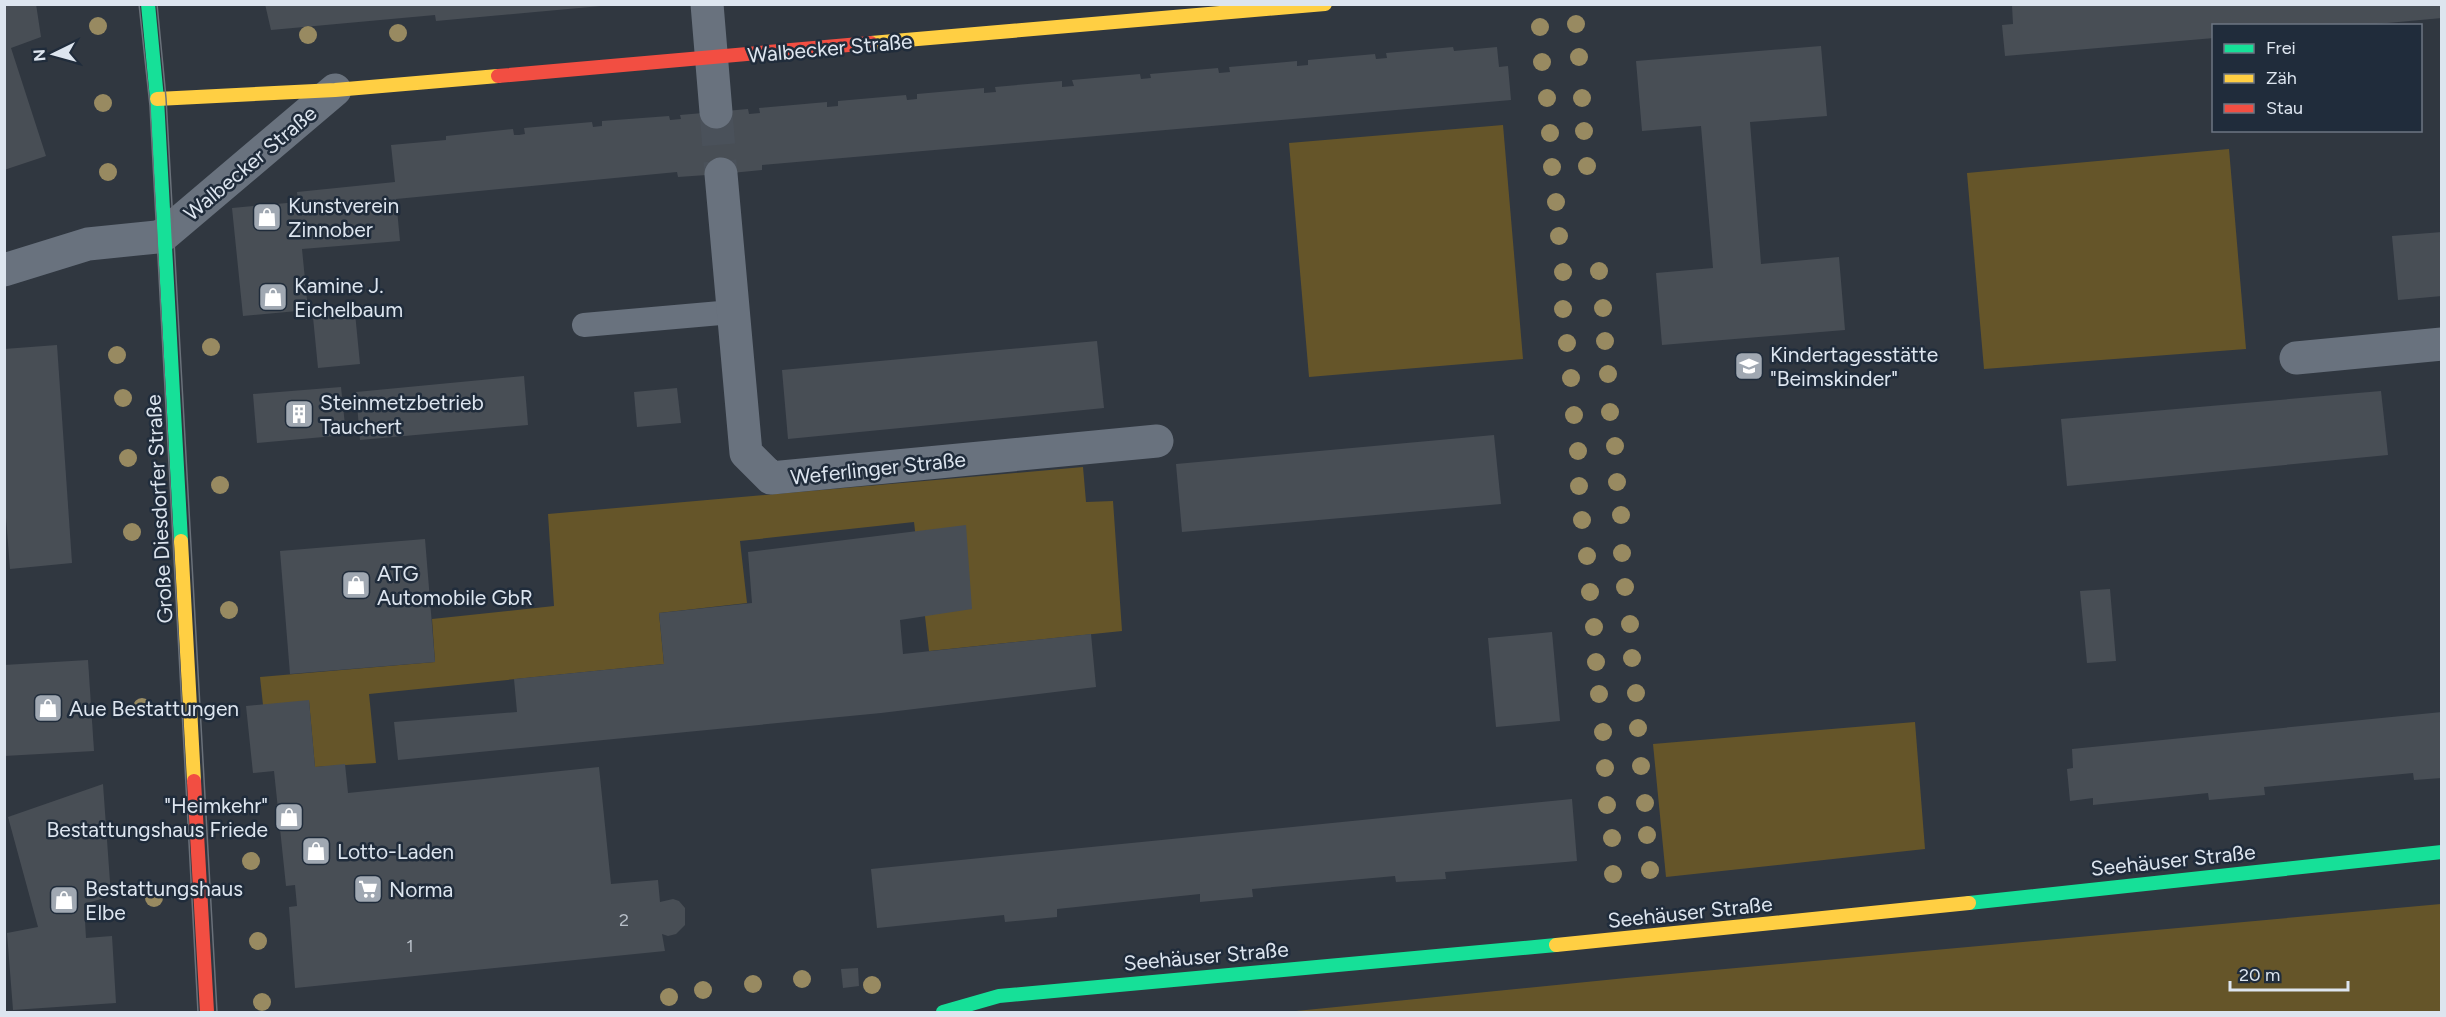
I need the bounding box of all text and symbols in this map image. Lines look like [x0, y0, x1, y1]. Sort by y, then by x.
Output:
north arrow [24, 24, 84, 84]
legend [2212, 24, 2422, 132]
street label: Walbecker Straße [747, 28, 913, 68]
text: Frei [2266, 37, 2296, 59]
text: N [30, 48, 50, 62]
text: Zäh [2266, 67, 2297, 89]
text: Stau [2266, 97, 2303, 119]
street label: Walbecker Straße [179, 100, 321, 226]
place label: Kunstverein Zinnober [288, 193, 399, 242]
shop icon: Kunstverein Zinnober [251, 201, 283, 233]
place label: Kamine J. Eichelbaum [294, 273, 403, 322]
shop icon: Kamine J. Eichelbaum [257, 281, 289, 313]
place label: Kindertagesstätte "Beimskinder" [1770, 342, 1938, 391]
school or university icon: Kindertagesstätte "Beimskinder" [1733, 350, 1765, 382]
place label: Steinmetzbetrieb Tauchert [320, 390, 484, 439]
street label: Große Diesdorfer Straße [141, 394, 177, 624]
building icon: Steinmetzbetrieb Tauchert [283, 398, 315, 430]
street label: Weferlinger Straße [789, 446, 967, 490]
place label: ATG Automobile GbR [377, 561, 533, 610]
shop icon: ATG Automobile GbR [340, 569, 372, 601]
shop icon: Aue Bestattungen [32, 692, 64, 724]
place label: Aue Bestattungen [69, 696, 239, 721]
place label: "Heimkehr" Bestattungshaus Friede [46, 793, 268, 842]
shop icon: "Heimkehr" Bestattungshaus Friede [273, 801, 305, 833]
shop icon: Lotto-Laden [300, 835, 332, 867]
place label: Lotto-Laden [337, 839, 454, 864]
street label: Seehäuser Straße [2089, 839, 2257, 881]
supermarket icon: Norma [352, 873, 384, 905]
place label: Bestattungshaus Elbe [85, 876, 243, 925]
place label: Norma [389, 877, 453, 902]
shop icon: Bestattungshaus Elbe [48, 884, 80, 916]
street label: Seehäuser Straße [1606, 891, 1774, 933]
house number: 2 [619, 909, 629, 931]
house number: 1 [406, 935, 414, 957]
street label: Seehäuser Straße [1123, 936, 1289, 976]
scale bar [2230, 954, 2348, 992]
text: 20 m [2239, 964, 2280, 986]

